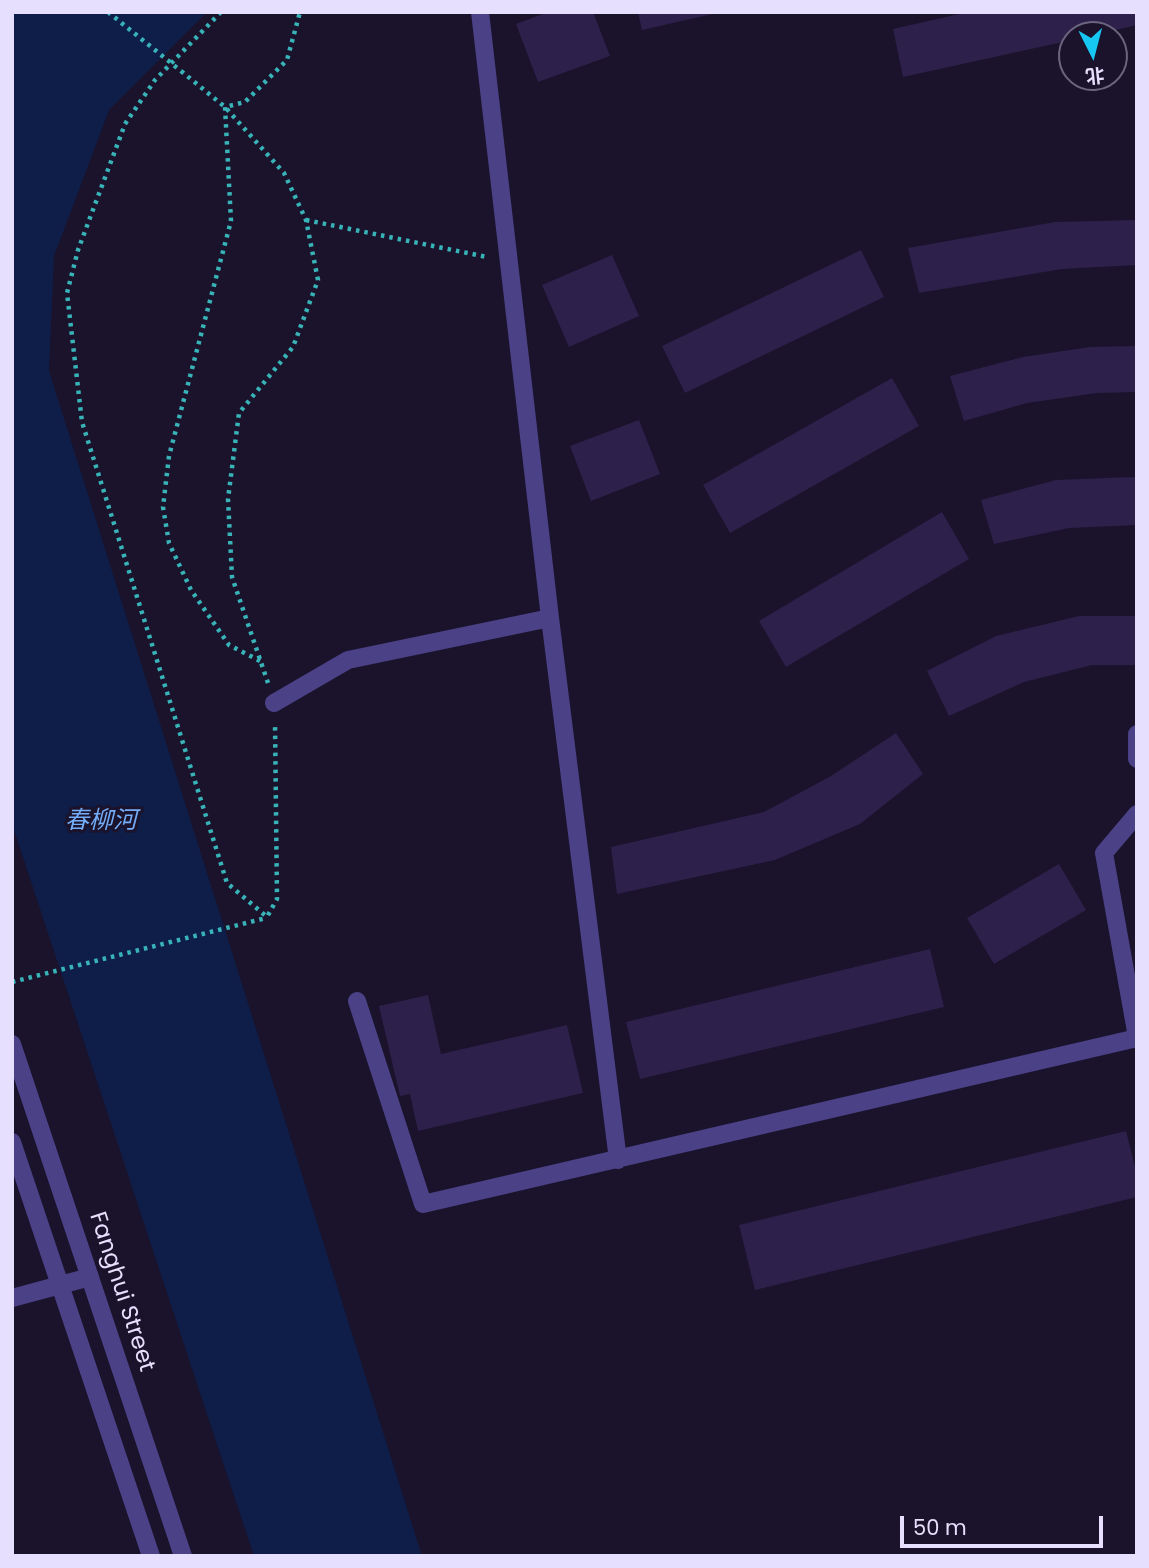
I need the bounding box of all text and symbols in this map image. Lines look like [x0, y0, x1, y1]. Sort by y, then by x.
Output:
north arrow [1058, 21, 1128, 91]
text: 北 [1084, 61, 1106, 90]
water label: 春柳河 [65, 808, 137, 836]
street label: Fanghui Street [82, 1209, 160, 1375]
scale bar [904, 1502, 1107, 1546]
text: 50 m [913, 1513, 967, 1542]

